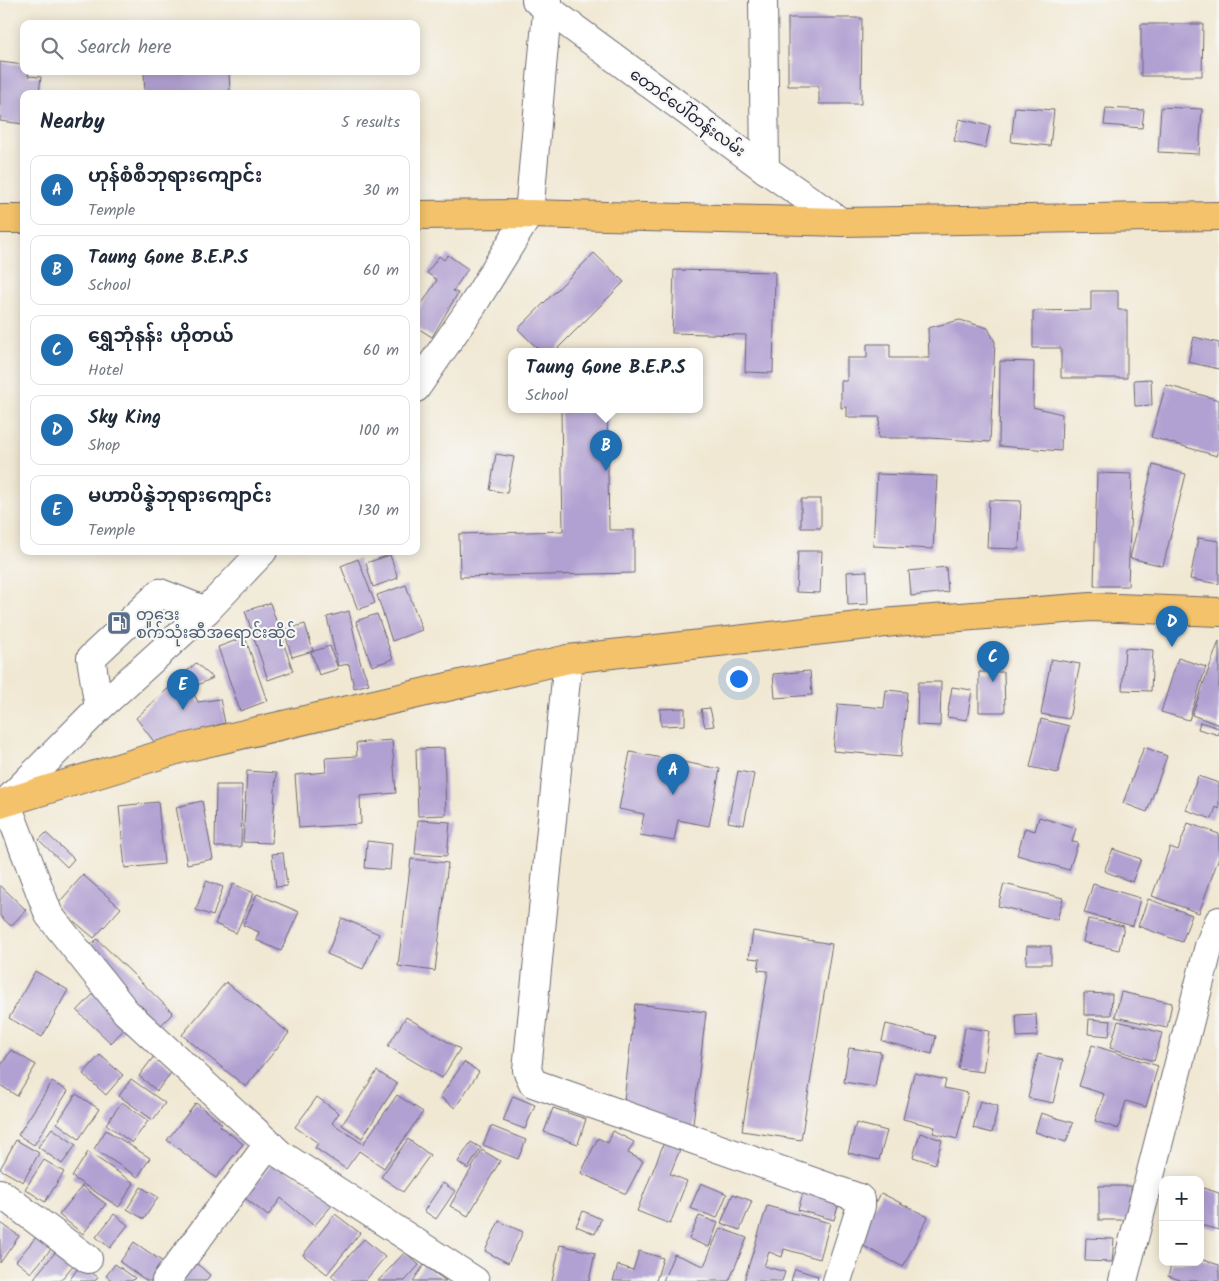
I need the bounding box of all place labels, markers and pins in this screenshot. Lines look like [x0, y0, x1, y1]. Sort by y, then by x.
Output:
pin: B [590, 430, 622, 471]
place label: တူဒေး စက်သုံးဆီအရောင်းဆိုင် [136, 603, 296, 647]
pin: D [1156, 606, 1188, 647]
fuel station icon: တူဒေး စက်သုံးဆီအရောင်းဆိုင် [106, 610, 132, 636]
pin: C [977, 641, 1009, 682]
pin: E [167, 669, 199, 710]
pin: A [657, 754, 689, 795]

